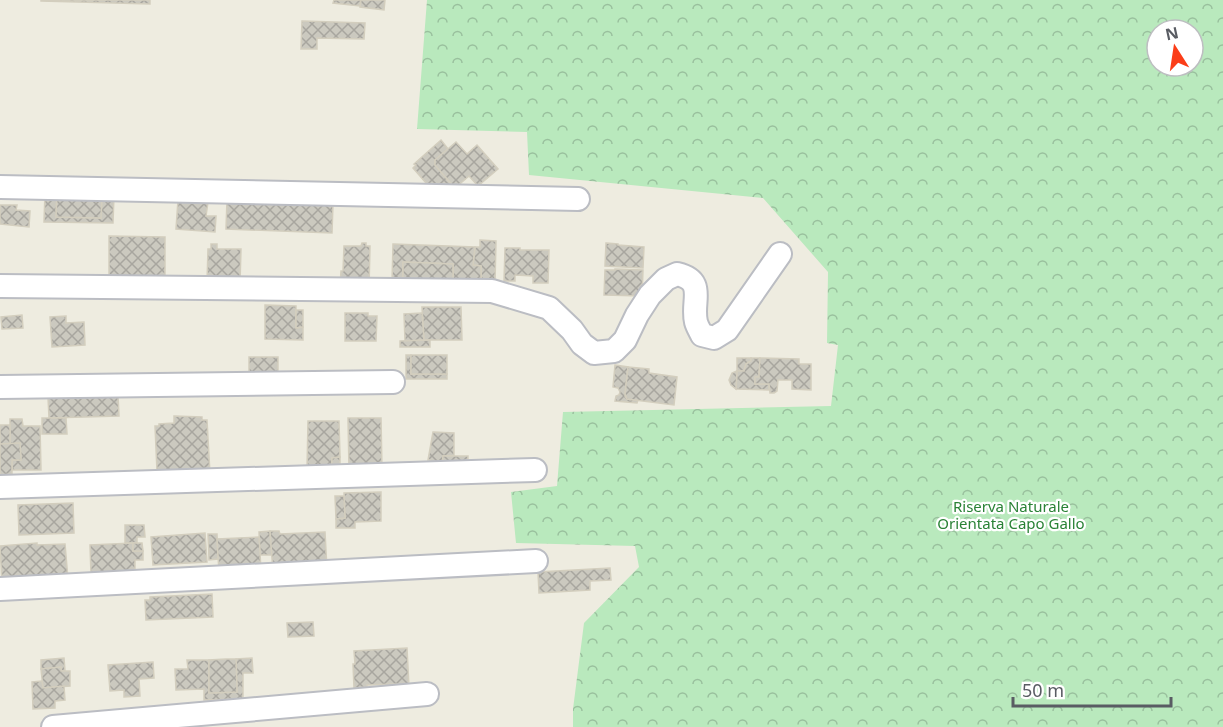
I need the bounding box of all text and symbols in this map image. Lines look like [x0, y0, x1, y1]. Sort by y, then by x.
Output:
north arrow [1145, 18, 1205, 78]
text: N [1163, 21, 1181, 45]
park label: Riserva Naturale Orientata Capo Gallo [937, 496, 1085, 533]
scale bar [1013, 670, 1170, 708]
text: 50 m [1022, 678, 1064, 702]

